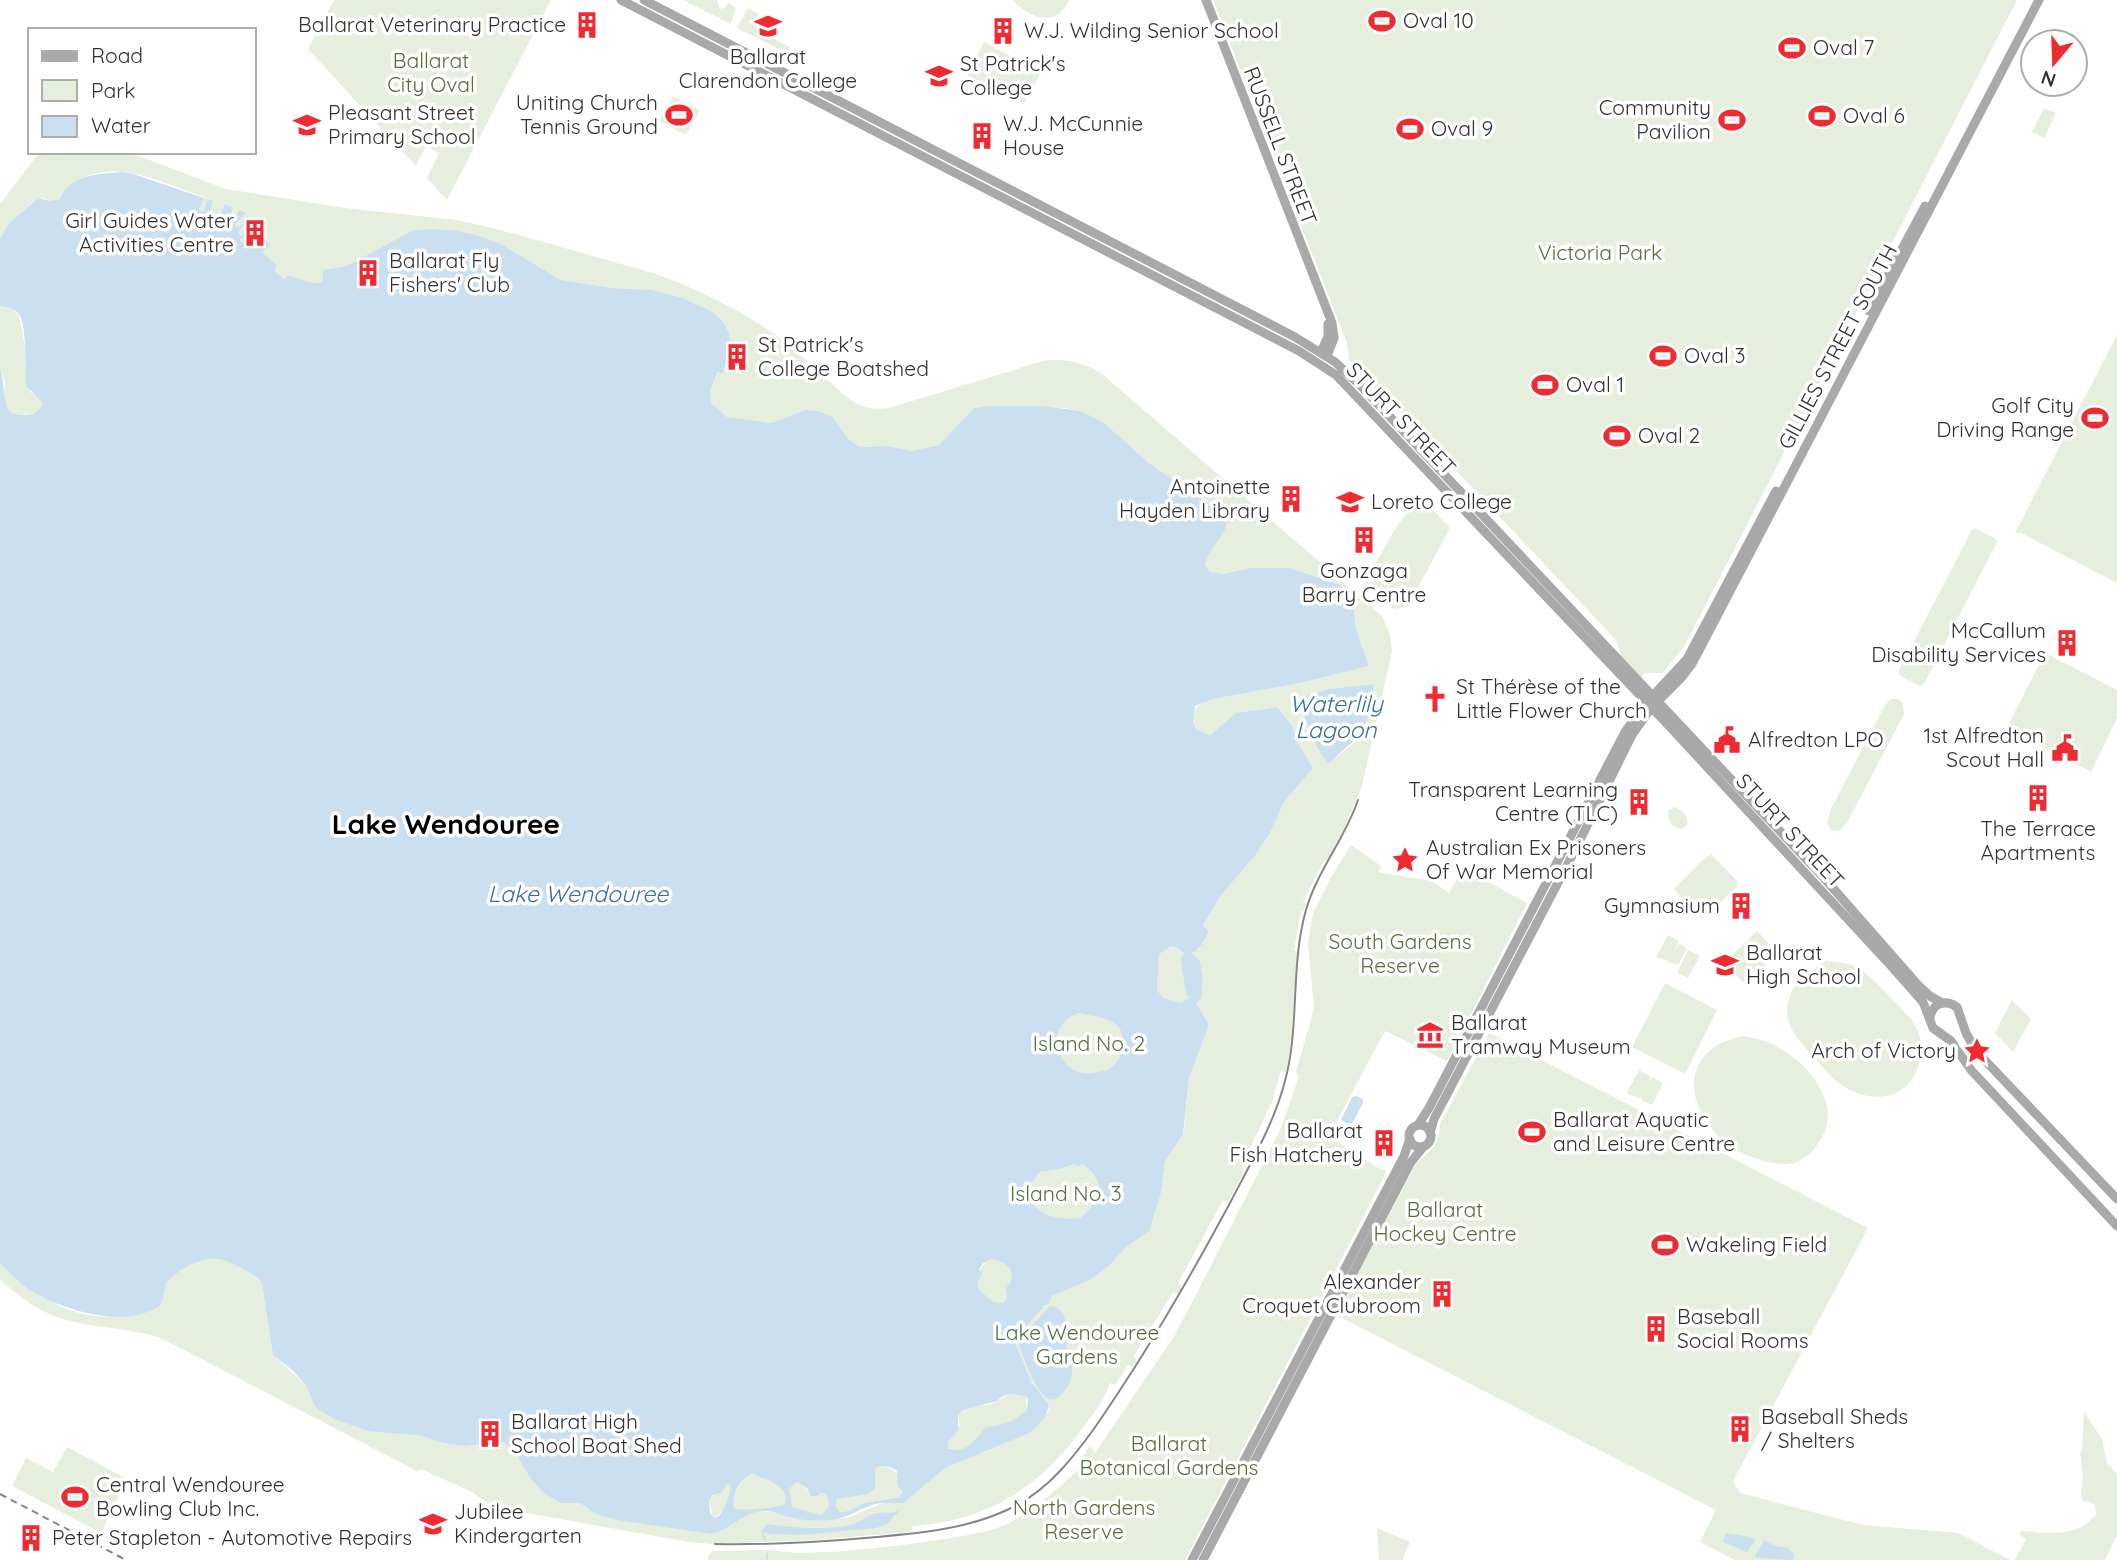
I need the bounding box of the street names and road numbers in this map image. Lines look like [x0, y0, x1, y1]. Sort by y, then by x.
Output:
street label: RUSSELL STREET [1239, 63, 1323, 228]
street label: GILLIES STREET SOUTH [1772, 240, 1902, 453]
street label: STURT STREET [1341, 356, 1462, 480]
street label: STURT STREET [1731, 768, 1850, 893]

